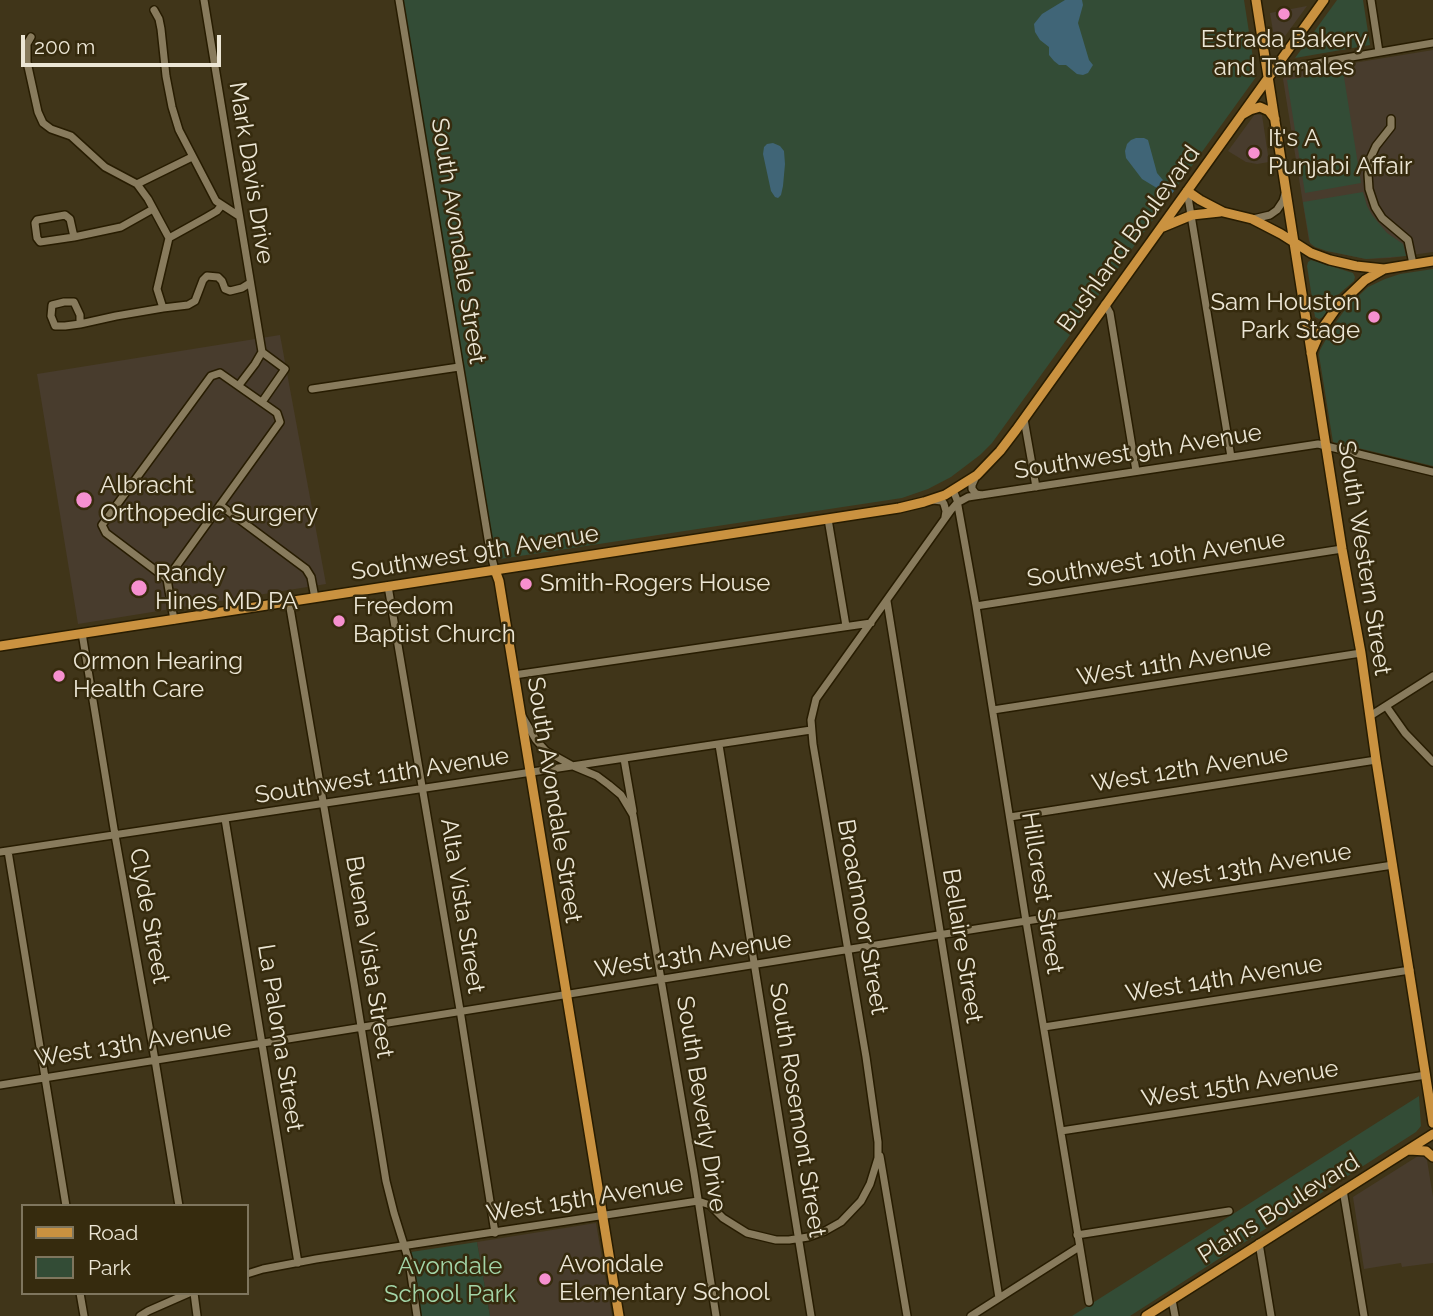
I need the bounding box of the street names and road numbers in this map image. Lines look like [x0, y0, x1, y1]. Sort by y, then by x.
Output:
street label: Mark Davis Drive [222, 80, 280, 266]
street label: South Avondale Street [424, 116, 492, 366]
street label: Bushland Boulevard [1052, 140, 1206, 338]
street label: Southwest 9th Avenue [1012, 418, 1264, 486]
street label: South Western Street [1331, 438, 1397, 678]
street label: Southwest 9th Avenue [349, 519, 601, 587]
street label: Southwest 10th Avenue [1025, 524, 1287, 594]
street label: West 11th Avenue [1075, 633, 1273, 693]
street label: South Avondale Street [520, 675, 588, 925]
street label: West 12th Avenue [1090, 739, 1290, 799]
street label: Southwest 11th Avenue [253, 742, 511, 810]
street label: Hillcrest Street [1015, 810, 1069, 976]
street label: Alta Vista Street [434, 816, 490, 996]
street label: Broadmoor Street [831, 817, 893, 1017]
street label: West 13th Avenue [1153, 837, 1353, 897]
street label: Clyde Street [123, 846, 175, 986]
street label: Buena Vista Street [339, 854, 399, 1060]
street label: Bellaire Street [936, 867, 988, 1025]
street label: West 13th Avenue [593, 925, 793, 985]
street label: La Paloma Street [251, 942, 309, 1134]
street label: West 14th Avenue [1123, 949, 1325, 1009]
street label: South Rosemont Street [763, 981, 831, 1239]
street label: South Beverly Drive [670, 994, 732, 1214]
street label: West 13th Avenue [33, 1014, 233, 1074]
street label: West 15th Avenue [1139, 1054, 1341, 1114]
street label: Plains Boulevard [1193, 1148, 1365, 1270]
street label: West 15th Avenue [484, 1169, 686, 1229]

